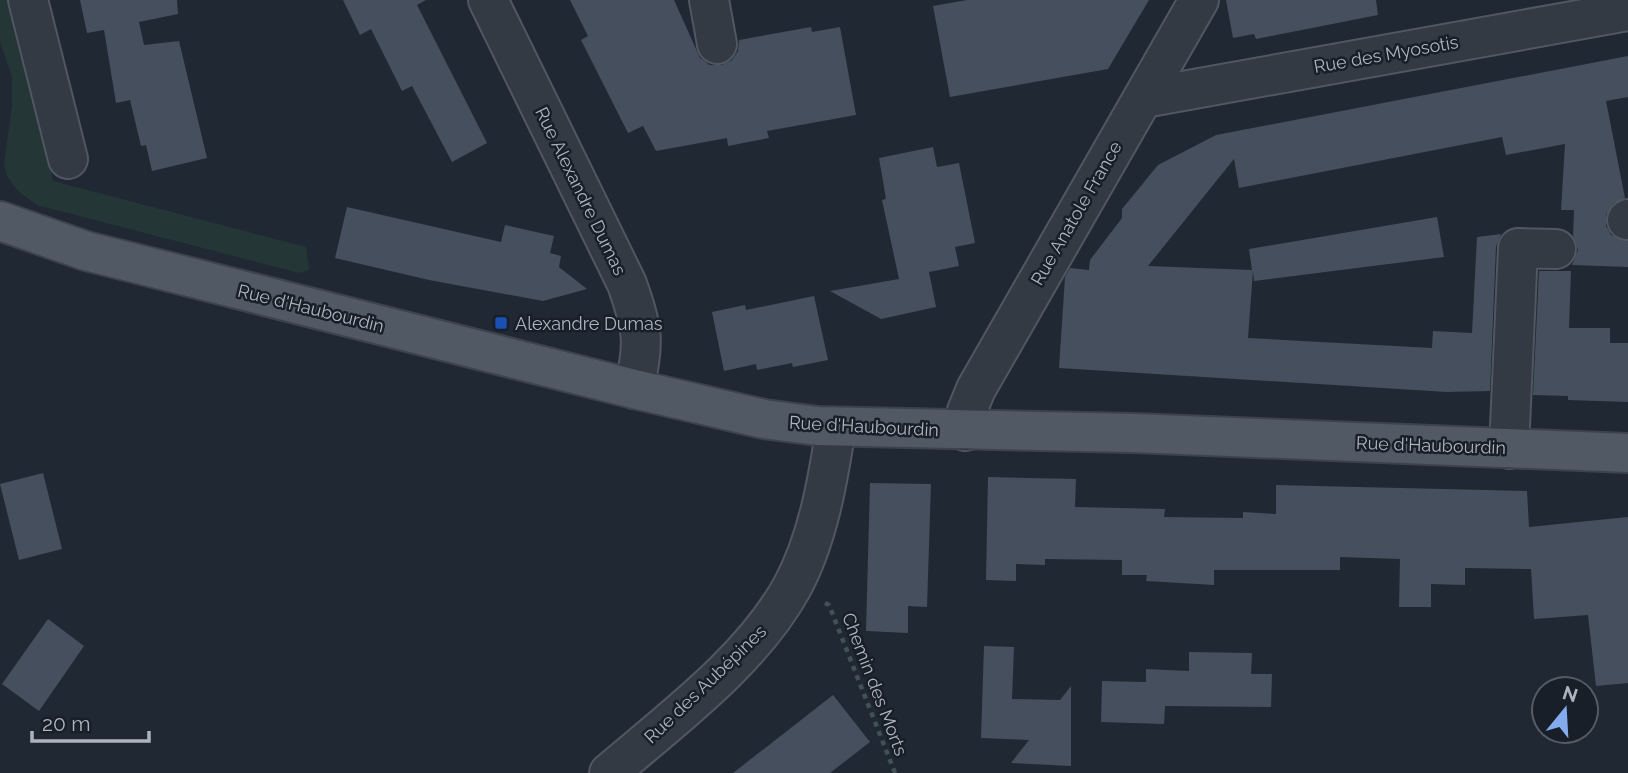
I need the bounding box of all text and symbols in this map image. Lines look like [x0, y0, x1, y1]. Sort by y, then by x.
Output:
street label: Rue des Myosotis [1312, 31, 1460, 77]
street label: Rue Alexandre Dumas [531, 103, 631, 279]
street label: Rue Anatole France [1026, 137, 1126, 289]
street label: Rue d'Haubourdin [236, 280, 386, 336]
place label: Alexandre Dumas [515, 313, 663, 334]
marker: Alexandre Dumas [493, 315, 509, 331]
street label: Rue d'Haubourdin [789, 412, 939, 440]
street label: Rue d'Haubourdin [1356, 432, 1506, 458]
street label: Chemin des Morts [838, 610, 912, 759]
street label: Rue des Aubépines [640, 620, 770, 748]
north arrow [1530, 675, 1600, 745]
text: N [1560, 681, 1581, 707]
scale bar [32, 700, 149, 744]
text: 20 m [42, 711, 90, 736]

